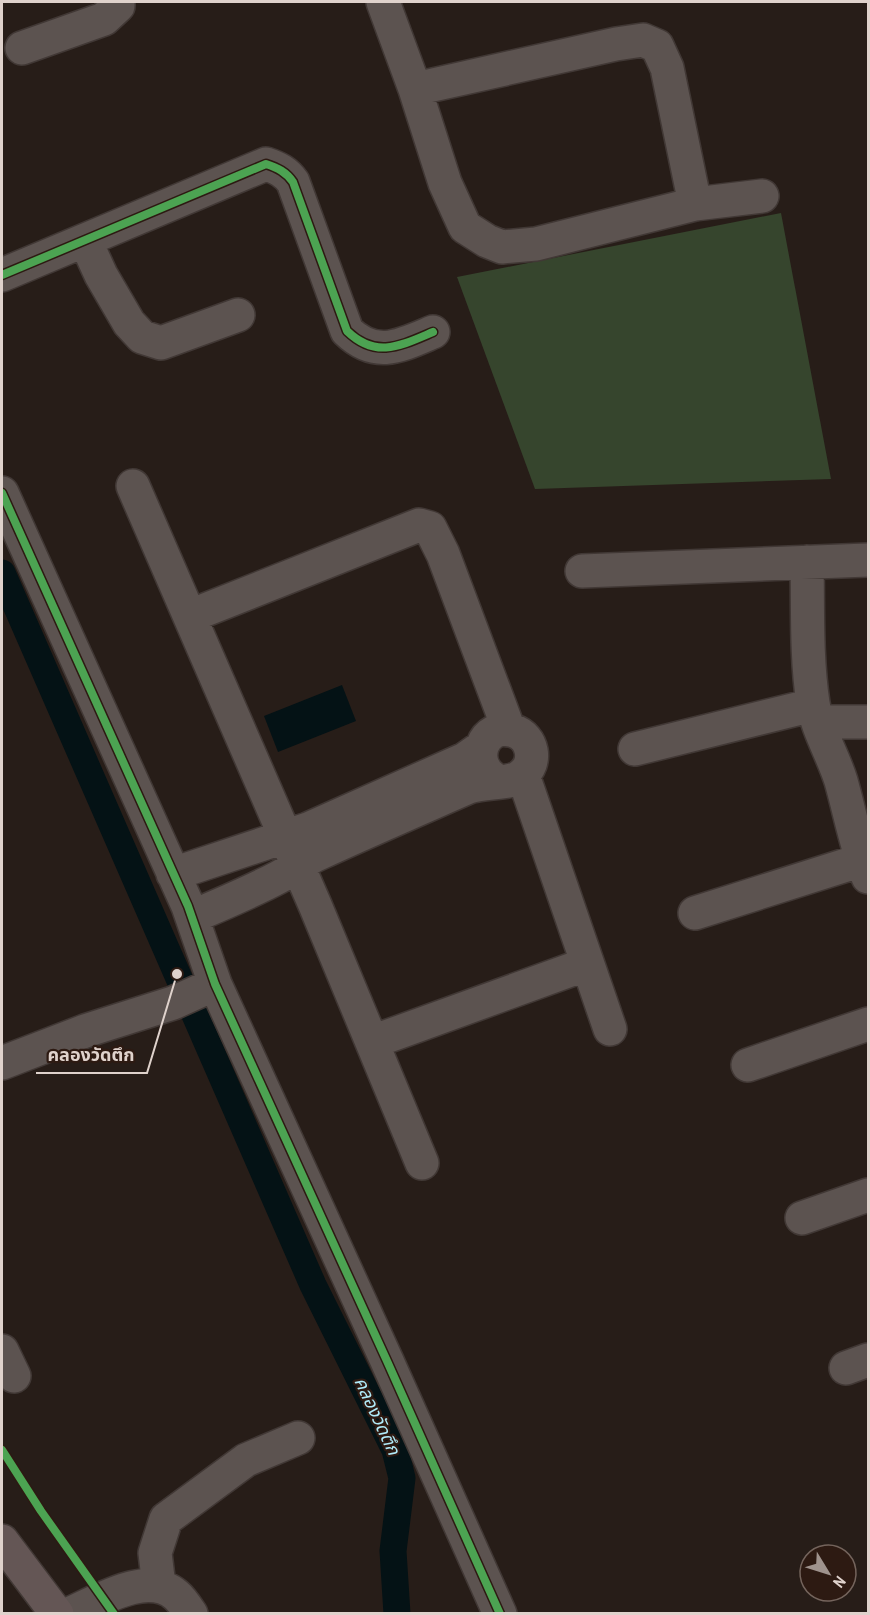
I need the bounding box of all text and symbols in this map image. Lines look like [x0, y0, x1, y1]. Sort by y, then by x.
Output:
callout: คลองวัดตึก [36, 1037, 147, 1073]
text: คลองวัดตึก [47, 1042, 135, 1067]
water label: คลองวัดตึก [348, 1373, 407, 1460]
north arrow [798, 1543, 858, 1603]
text: N [828, 1572, 851, 1593]

